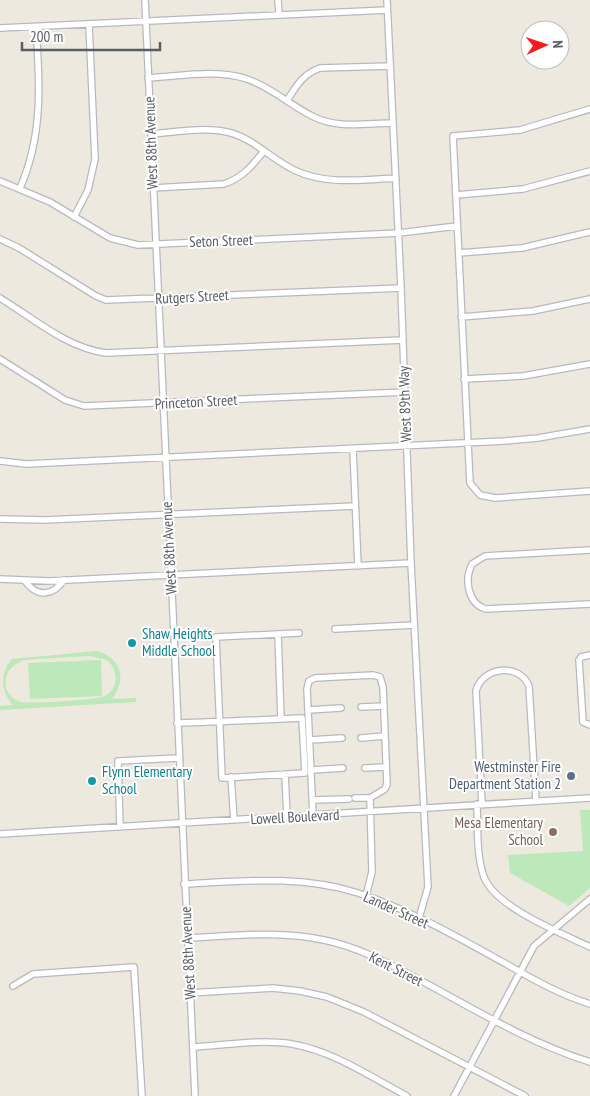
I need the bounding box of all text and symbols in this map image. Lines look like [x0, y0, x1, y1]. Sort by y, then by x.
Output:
scale bar [22, 20, 160, 52]
north arrow [520, 20, 570, 70]
text: 200 m [30, 27, 63, 46]
text: N [549, 40, 567, 49]
street label: West 88th Avenue [139, 96, 162, 190]
street label: Seton Street [189, 230, 253, 251]
street label: Rutgers Street [155, 285, 229, 308]
street label: West 89th Way [394, 365, 415, 443]
street label: Princeton Street [154, 390, 238, 413]
street label: West 88th Avenue [157, 501, 180, 595]
place label: Shaw Heights Middle School [142, 624, 216, 660]
marker: Shaw Heights Middle School [126, 637, 138, 649]
place label: Westminster Fire Department Station 2 [449, 757, 561, 793]
place label: Flynn Elementary School [102, 762, 193, 798]
marker: Westminster Fire Department Station 2 [565, 770, 577, 782]
marker: Flynn Elementary School [86, 775, 98, 787]
street label: Lowell Boulevard [250, 805, 340, 828]
place label: Mesa Elementary School [454, 813, 543, 849]
marker: Mesa Elementary School [547, 826, 559, 838]
street label: Lander Street [361, 887, 432, 932]
street label: West 88th Avenue [176, 906, 199, 1000]
street label: Kent Street [366, 947, 426, 990]

